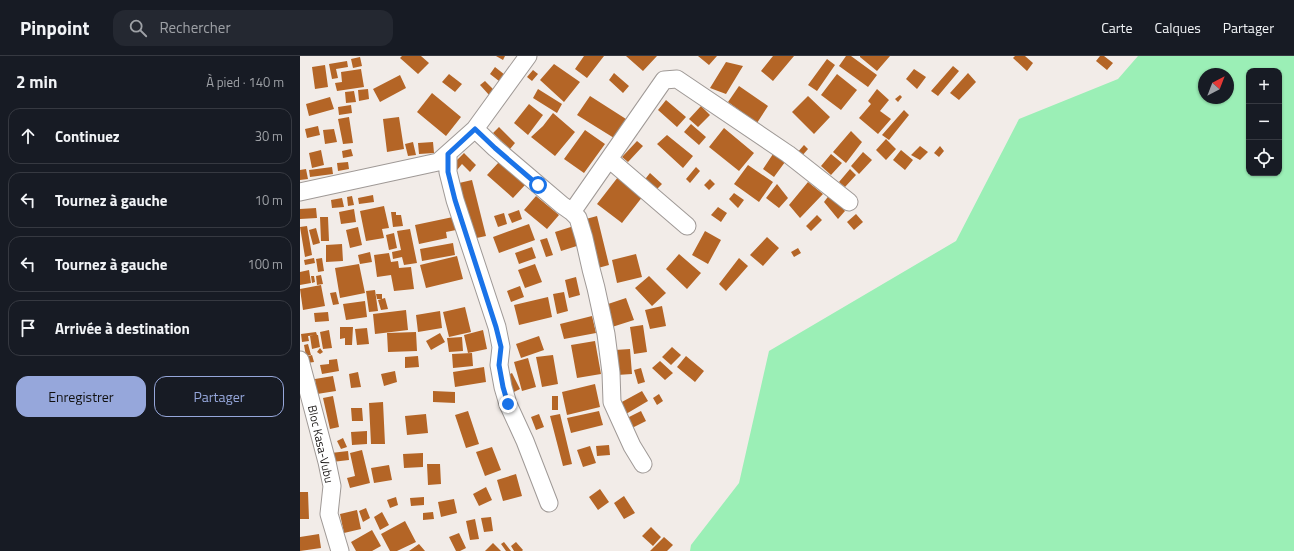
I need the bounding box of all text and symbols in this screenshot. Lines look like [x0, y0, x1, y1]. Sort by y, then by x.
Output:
search box [113, 10, 393, 46]
text: Pinpoint [20, 13, 89, 42]
text: Rechercher [159, 16, 231, 39]
icon: search [127, 17, 149, 39]
text: Carte [1101, 17, 1133, 38]
text: Calques [1155, 17, 1201, 38]
text: Partager [1223, 17, 1274, 38]
north arrow [1198, 68, 1234, 104]
map controls [1246, 68, 1282, 176]
button: + [1246, 68, 1282, 104]
text: 2 min [16, 69, 57, 95]
text: À pied · 140 m [206, 72, 284, 92]
button: − [1246, 104, 1282, 140]
icon: ahead [17, 125, 39, 147]
text: Continuez [55, 125, 120, 148]
text: 30 m [255, 126, 283, 146]
button: locate [1246, 140, 1282, 176]
route start [529, 176, 547, 194]
icon: left [17, 189, 39, 211]
text: Tournez à gauche [55, 189, 167, 212]
text: 10 m [255, 190, 283, 210]
icon: left [17, 253, 39, 275]
text: Tournez à gauche [55, 253, 167, 276]
text: 100 m [247, 254, 283, 274]
icon: arrive [17, 317, 39, 339]
text: Arrivée à destination [55, 317, 190, 340]
button: Enregistrer [16, 376, 146, 417]
button: Partager [154, 376, 284, 417]
route end [499, 395, 517, 413]
street label: Bloc Kasa-Vubu [303, 403, 339, 485]

